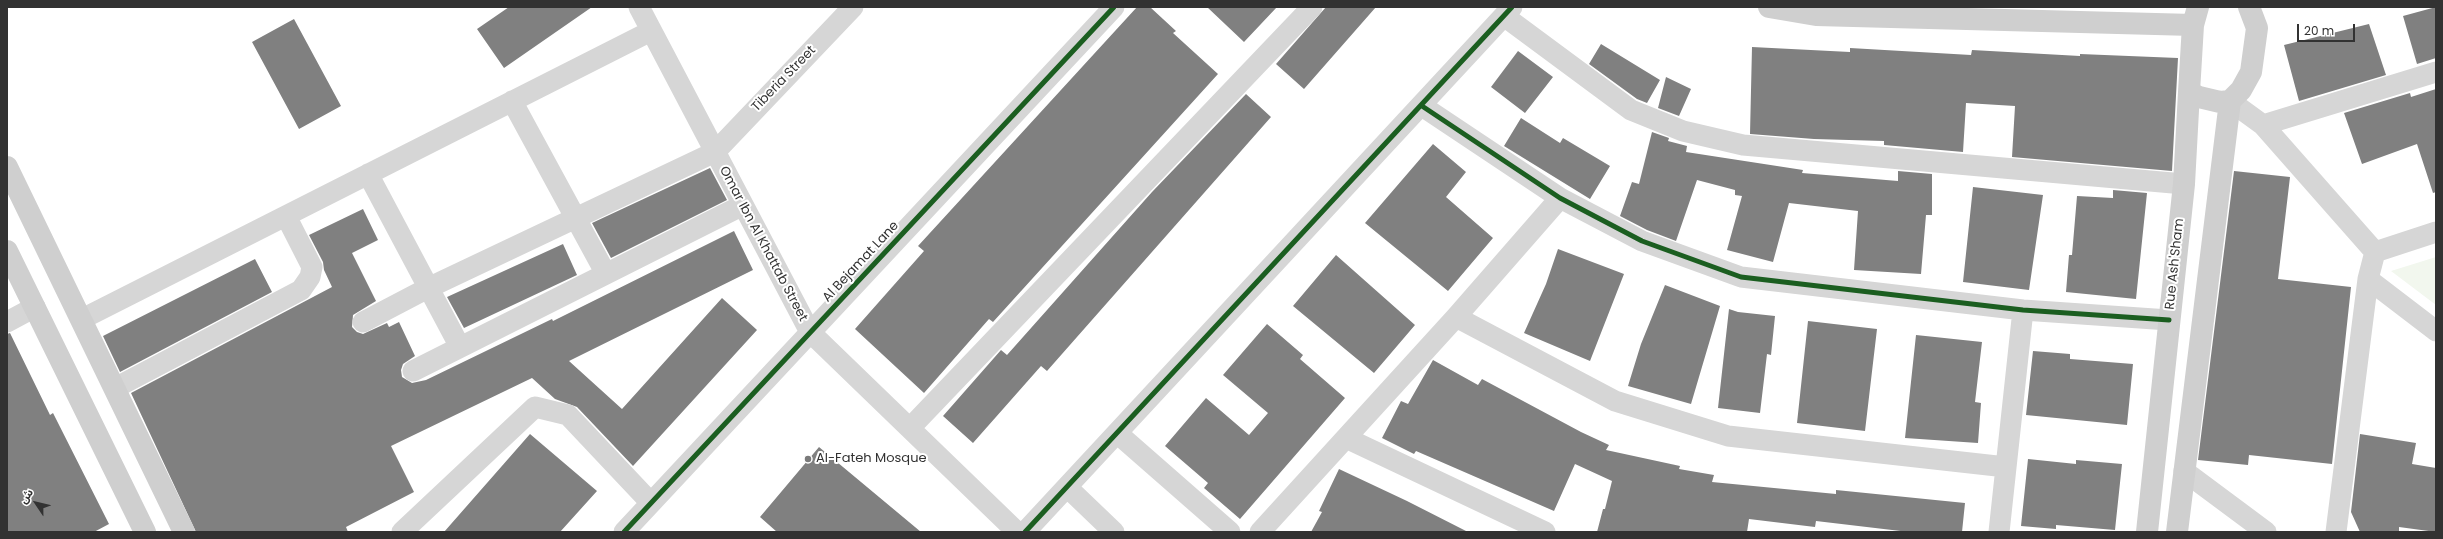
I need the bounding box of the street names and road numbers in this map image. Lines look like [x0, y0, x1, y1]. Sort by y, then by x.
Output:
street label: Tiberia Street [749, 43, 819, 115]
street label: Omar Ibn Al Khattab Street [715, 164, 811, 324]
street label: Al Bejamat Lane [820, 218, 902, 306]
street label: Rue Ash'Sham [2162, 218, 2188, 310]

